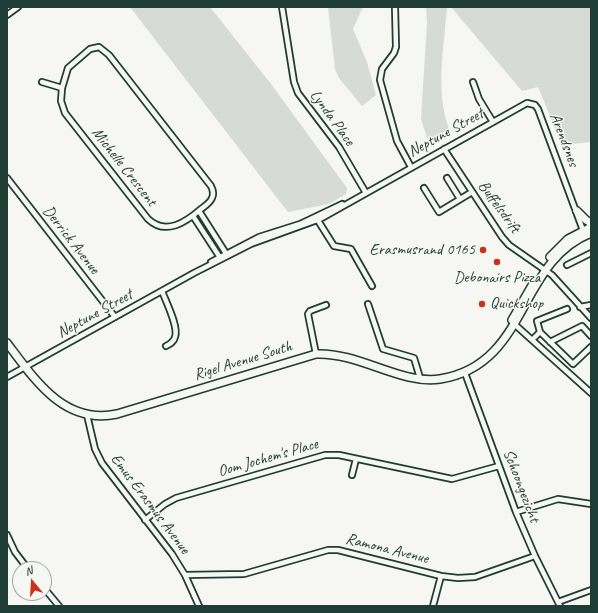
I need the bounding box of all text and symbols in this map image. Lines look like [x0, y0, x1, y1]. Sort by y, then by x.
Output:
street label: Lynda Place [305, 86, 359, 150]
street label: Neptune Street [405, 104, 487, 162]
street label: Arendsnes [545, 111, 583, 169]
street label: Michelle Crescent [87, 124, 161, 210]
street label: Buffelsdrift [474, 177, 524, 237]
street label: Derrick Avenue [38, 202, 104, 278]
place label: Erasmusrand 0165 [370, 240, 475, 260]
marker: Erasmusrand 0165 [478, 245, 488, 255]
marker: Debonairs Pizza [492, 257, 502, 267]
place label: Debonairs Pizza [454, 268, 540, 288]
street label: Neptune Street [54, 285, 136, 343]
place label: Quickshop [490, 294, 543, 314]
marker: Quickshop [477, 299, 487, 309]
street label: Rigel Avenue South [192, 337, 294, 385]
street label: Oom Jochem's Place [216, 435, 320, 481]
street label: Schoongezicht [498, 447, 544, 525]
street label: Emus Erasmus Avenue [106, 450, 194, 558]
street label: Ramona Avenue [344, 529, 430, 569]
north arrow [12, 561, 52, 601]
text: N [23, 563, 34, 578]

